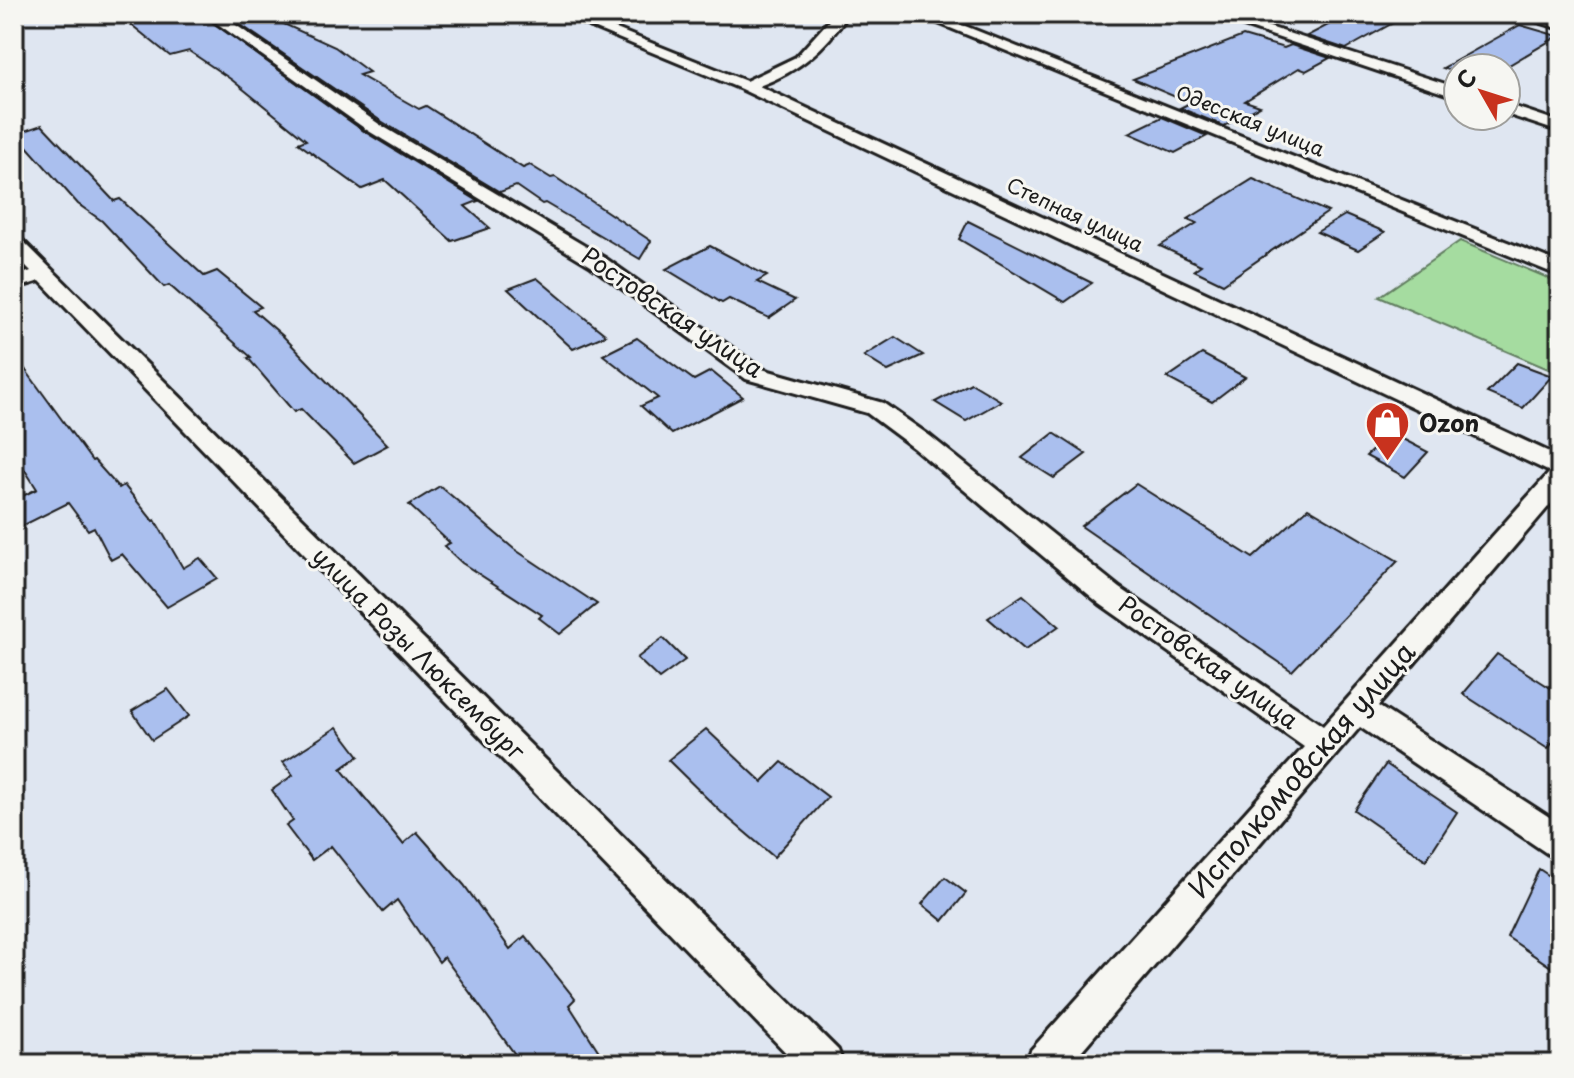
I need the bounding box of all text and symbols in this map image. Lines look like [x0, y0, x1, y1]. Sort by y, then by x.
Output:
north arrow [1442, 52, 1522, 132]
text: С [1447, 62, 1483, 95]
street label: Одесская улица [1172, 77, 1330, 164]
street label: Степная улица [1002, 169, 1149, 259]
street label: Ростовская улица [575, 237, 771, 386]
shop icon: Ozon [1364, 400, 1412, 463]
place label: Ozon [1419, 404, 1479, 440]
street label: улица Розы Люксембург [305, 538, 534, 767]
street label: Ростовская улица [1112, 586, 1306, 737]
street label: Исполкомовская улица [1177, 631, 1425, 907]

